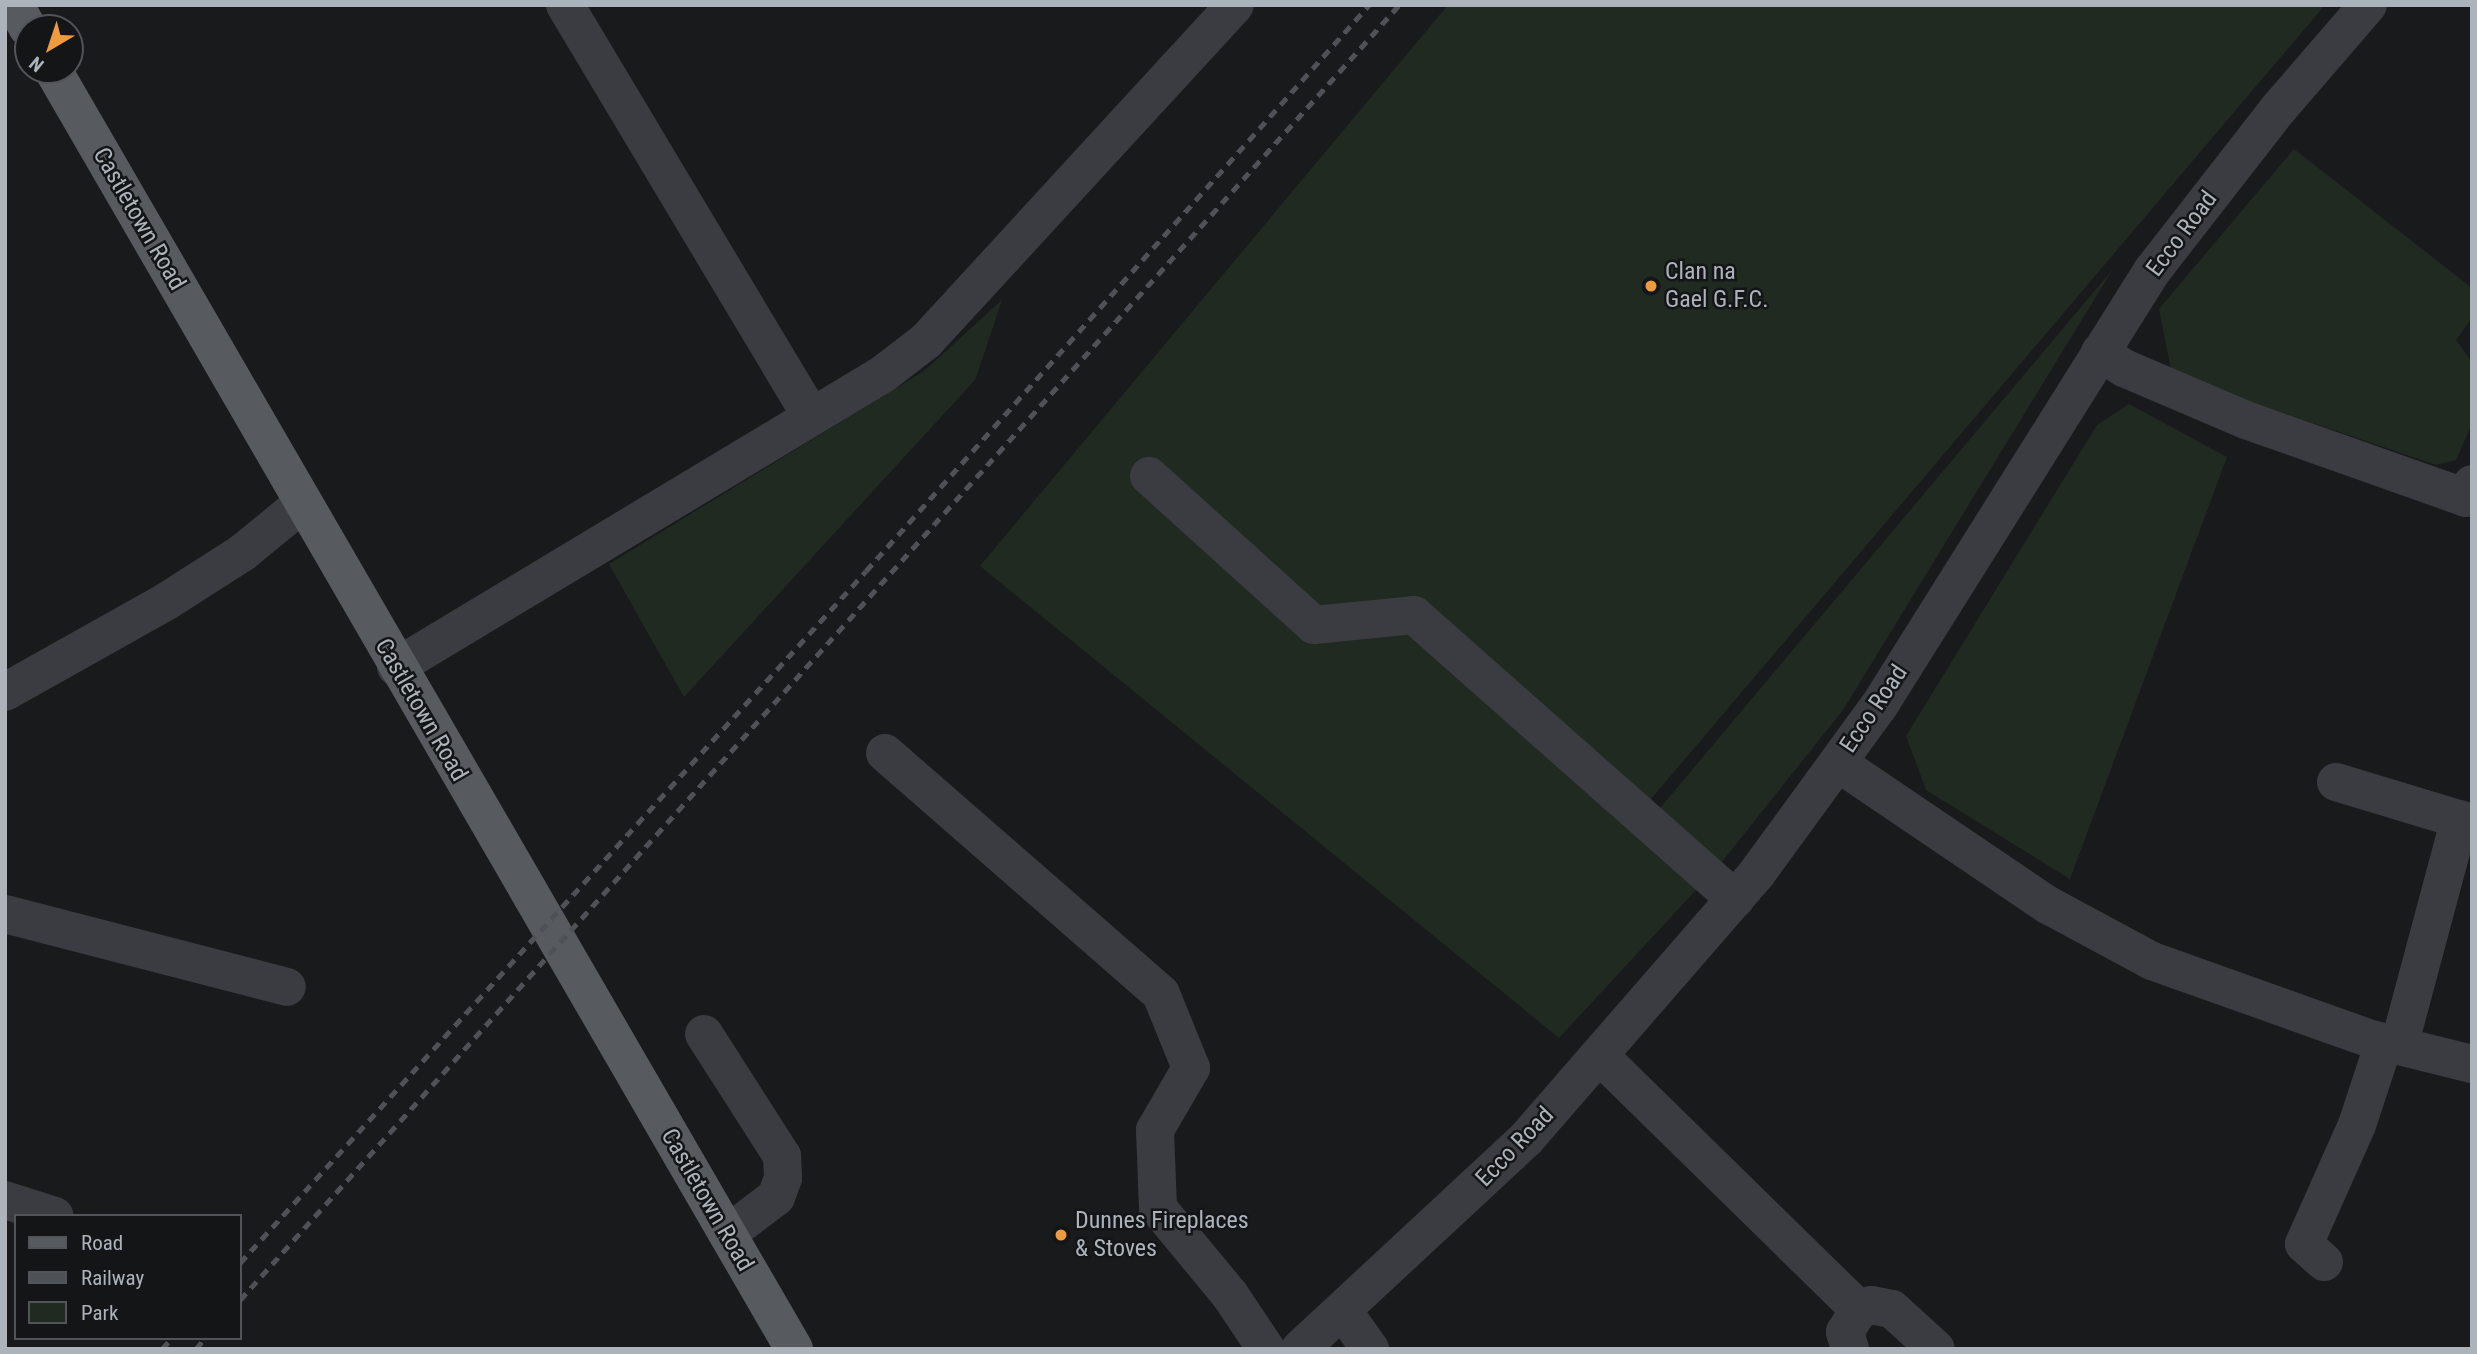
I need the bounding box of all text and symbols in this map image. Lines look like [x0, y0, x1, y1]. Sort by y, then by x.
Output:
north arrow [14, 14, 84, 84]
text: N [25, 52, 48, 77]
street label: Castletown Road [87, 143, 191, 295]
street label: Ecco Road [2141, 186, 2223, 282]
place label: Clan na Gael G.F.C. [1665, 258, 1769, 314]
marker: Clan na Gael G.F.C. [1643, 278, 1659, 294]
street label: Castletown Road [369, 634, 473, 786]
street label: Ecco Road [1834, 660, 1914, 758]
street label: Ecco Road [1470, 1101, 1560, 1193]
street label: Castletown Road [655, 1124, 759, 1276]
place label: Dunnes Fireplaces & Stoves [1075, 1207, 1249, 1263]
legend [14, 1214, 242, 1340]
marker: Dunnes Fireplaces & Stoves [1053, 1227, 1069, 1243]
text: Road [81, 1231, 123, 1255]
text: Railway [81, 1266, 144, 1290]
text: Park [81, 1301, 118, 1325]

